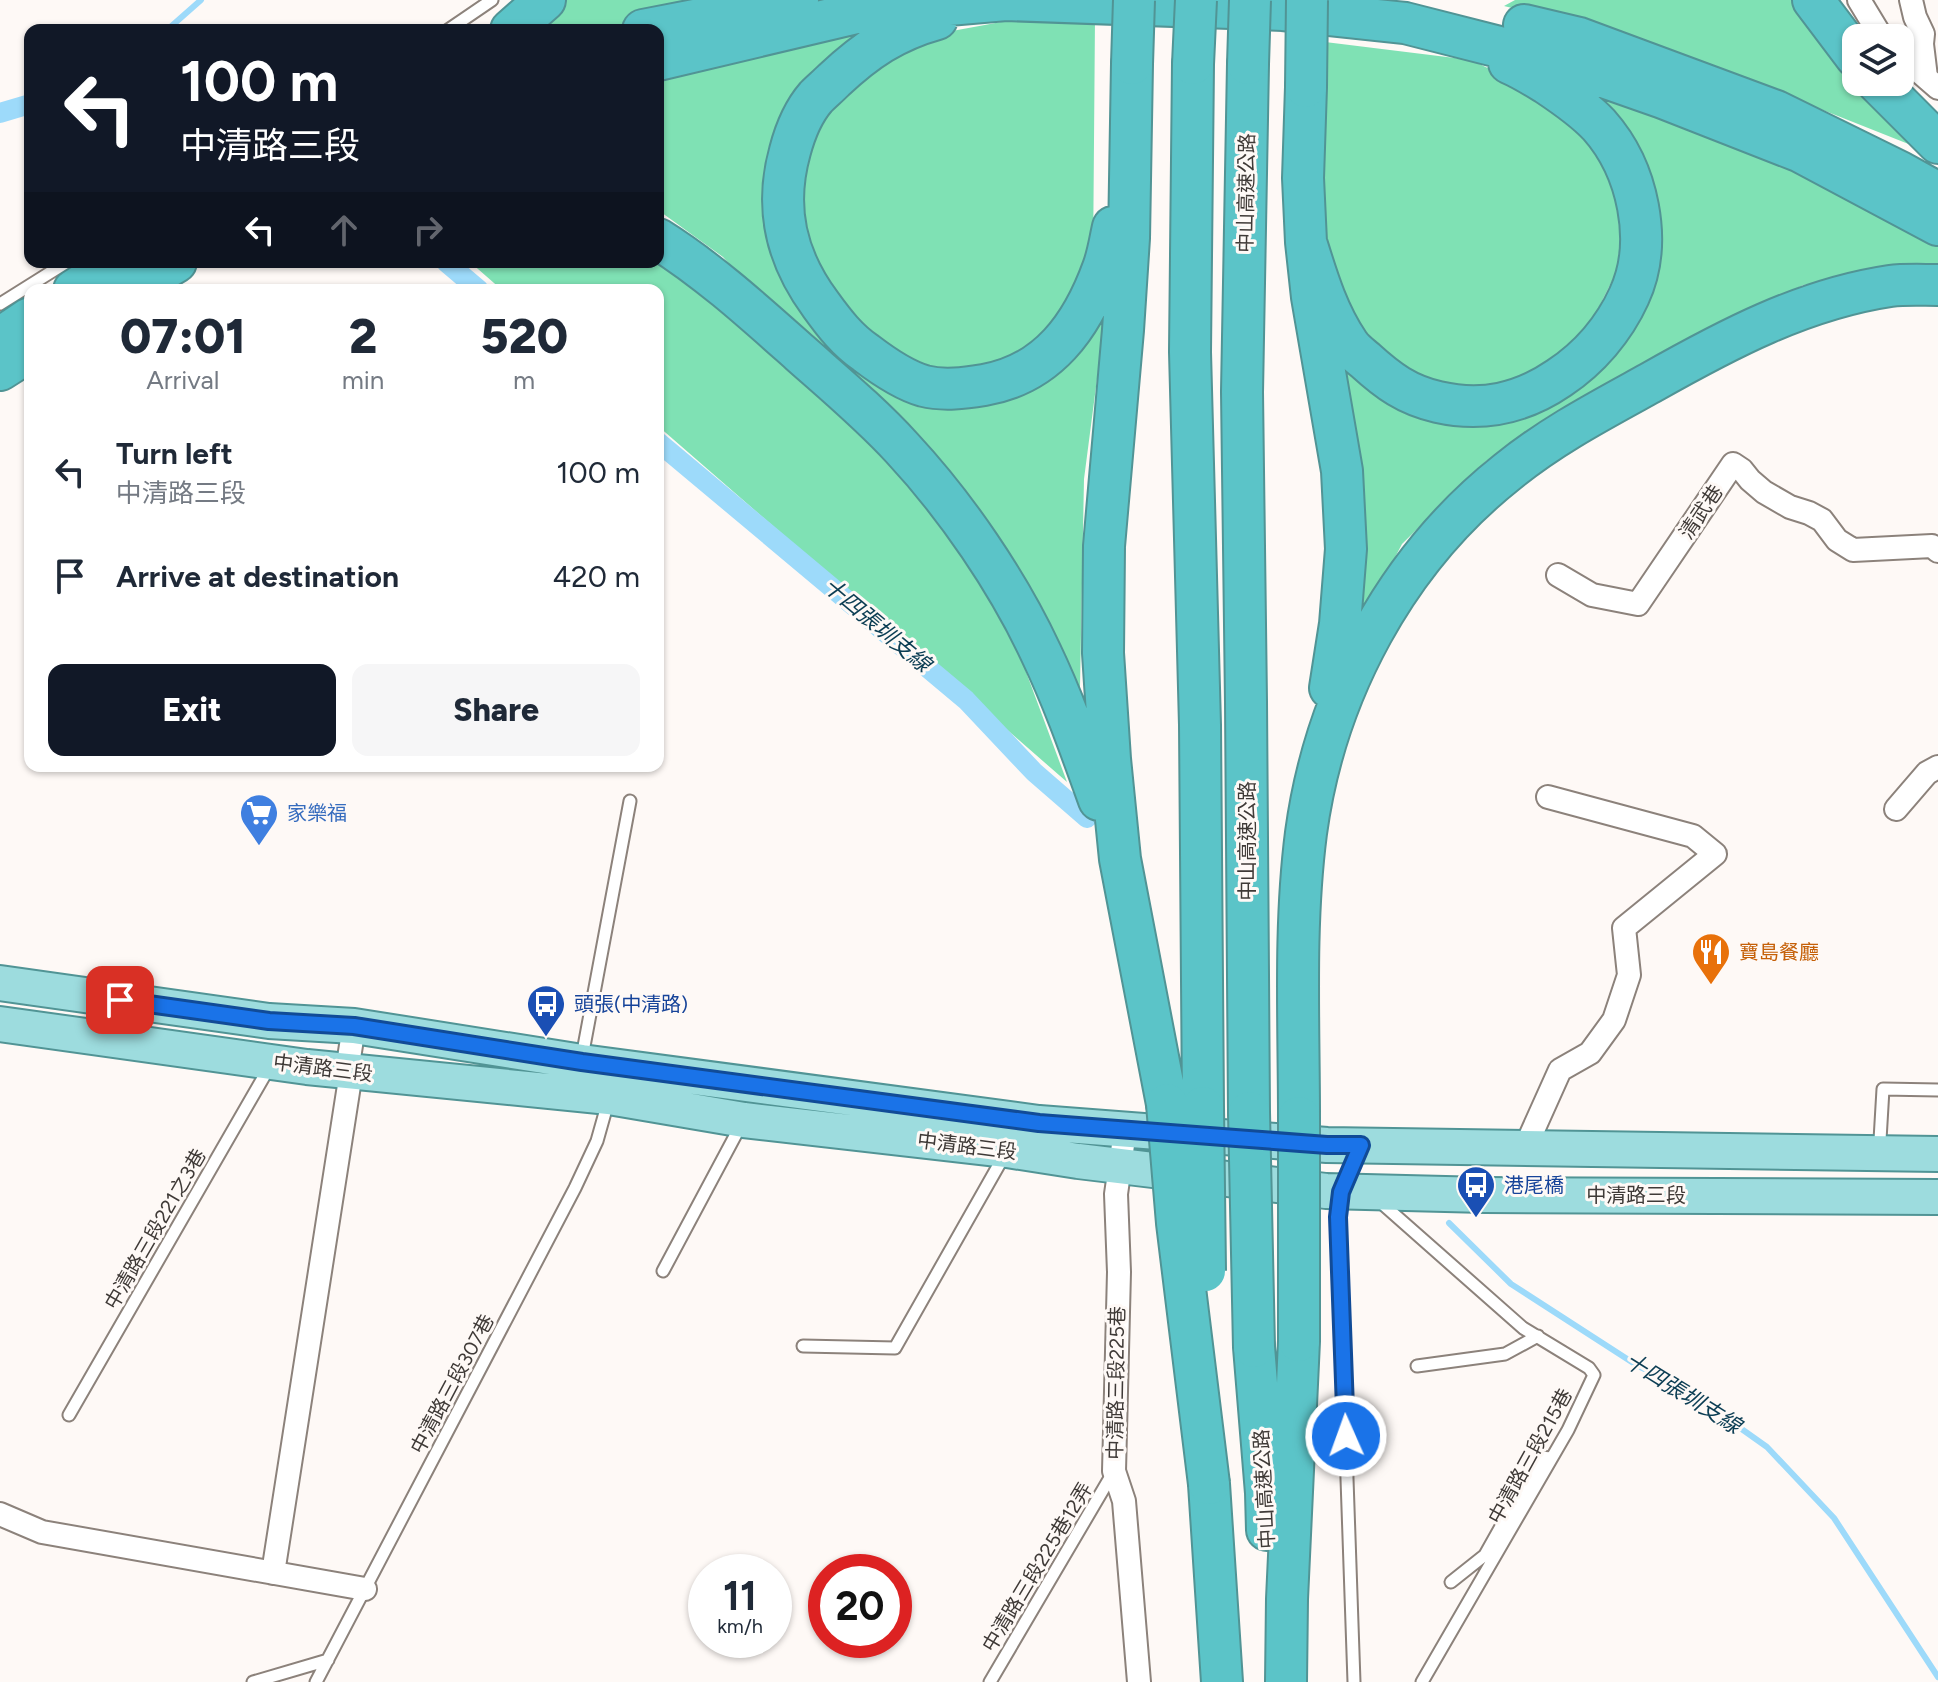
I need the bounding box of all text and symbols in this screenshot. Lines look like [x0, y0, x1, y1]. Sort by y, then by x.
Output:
map controls [1842, 24, 1914, 96]
button: layers [1842, 24, 1914, 96]
text: 100 m [180, 48, 338, 115]
icon: left [48, 56, 152, 160]
text: 中清路三段 [180, 124, 360, 167]
street label: 中山高速公路 [1233, 133, 1259, 253]
icon: left [238, 208, 282, 252]
icon: ahead [322, 208, 366, 252]
icon: right [406, 208, 450, 252]
text: 07:01 [120, 307, 246, 365]
text: 2 [349, 307, 377, 365]
text: 520 [480, 307, 568, 365]
text: Arrival [146, 364, 220, 396]
text: min [342, 364, 384, 396]
text: m [513, 364, 535, 396]
text: Turn left [116, 435, 233, 472]
icon: left [48, 450, 92, 494]
text: 100 m [556, 454, 640, 491]
text: 中清路三段 [116, 477, 246, 509]
street label: 清武巷 [1674, 480, 1728, 544]
icon: arrive [48, 554, 92, 598]
text: Arrive at destination [116, 558, 399, 595]
text: 420 m [552, 558, 640, 595]
water label: 十四張圳支線 [818, 572, 939, 680]
button: Exit [48, 664, 336, 756]
button: Share [352, 664, 640, 756]
street label: 中山高速公路 [1235, 781, 1259, 901]
supermarket icon: 家樂福 [238, 792, 280, 847]
place label: 家樂福 [287, 801, 347, 825]
restaurant icon: 寶島餐廳 [1690, 931, 1732, 986]
place label: 寶島餐廳 [1739, 940, 1819, 964]
pin [86, 966, 154, 1034]
icon: arrive [98, 978, 142, 1022]
bus stop icon: 頭張(中清路) [525, 983, 567, 1038]
place label: 頭張(中清路) [574, 992, 688, 1016]
street label: 中清路三段 [272, 1050, 374, 1086]
street label: 中清路三段 [916, 1128, 1018, 1164]
street label: 中清路三段221之3巷 [99, 1144, 211, 1314]
bus stop icon: 港尾橋 [1455, 1164, 1497, 1219]
place label: 港尾橋 [1504, 1173, 1564, 1197]
street label: 中清路三段 [1586, 1183, 1686, 1207]
street label: 中清路三段225巷 [1103, 1306, 1129, 1460]
street label: 中清路三段307巷 [405, 1310, 499, 1458]
water label: 十四張圳支線 [1620, 1347, 1749, 1441]
street label: 中清路三段215巷 [1483, 1384, 1577, 1528]
position arrow [1304, 1394, 1388, 1478]
street label: 中山高速公路 [1249, 1428, 1279, 1550]
street label: 中清路三段225巷12弄 [977, 1478, 1097, 1656]
speed limit sign: 20 [808, 1554, 912, 1658]
text: 11 [723, 1572, 757, 1620]
text: km/h [717, 1614, 763, 1638]

